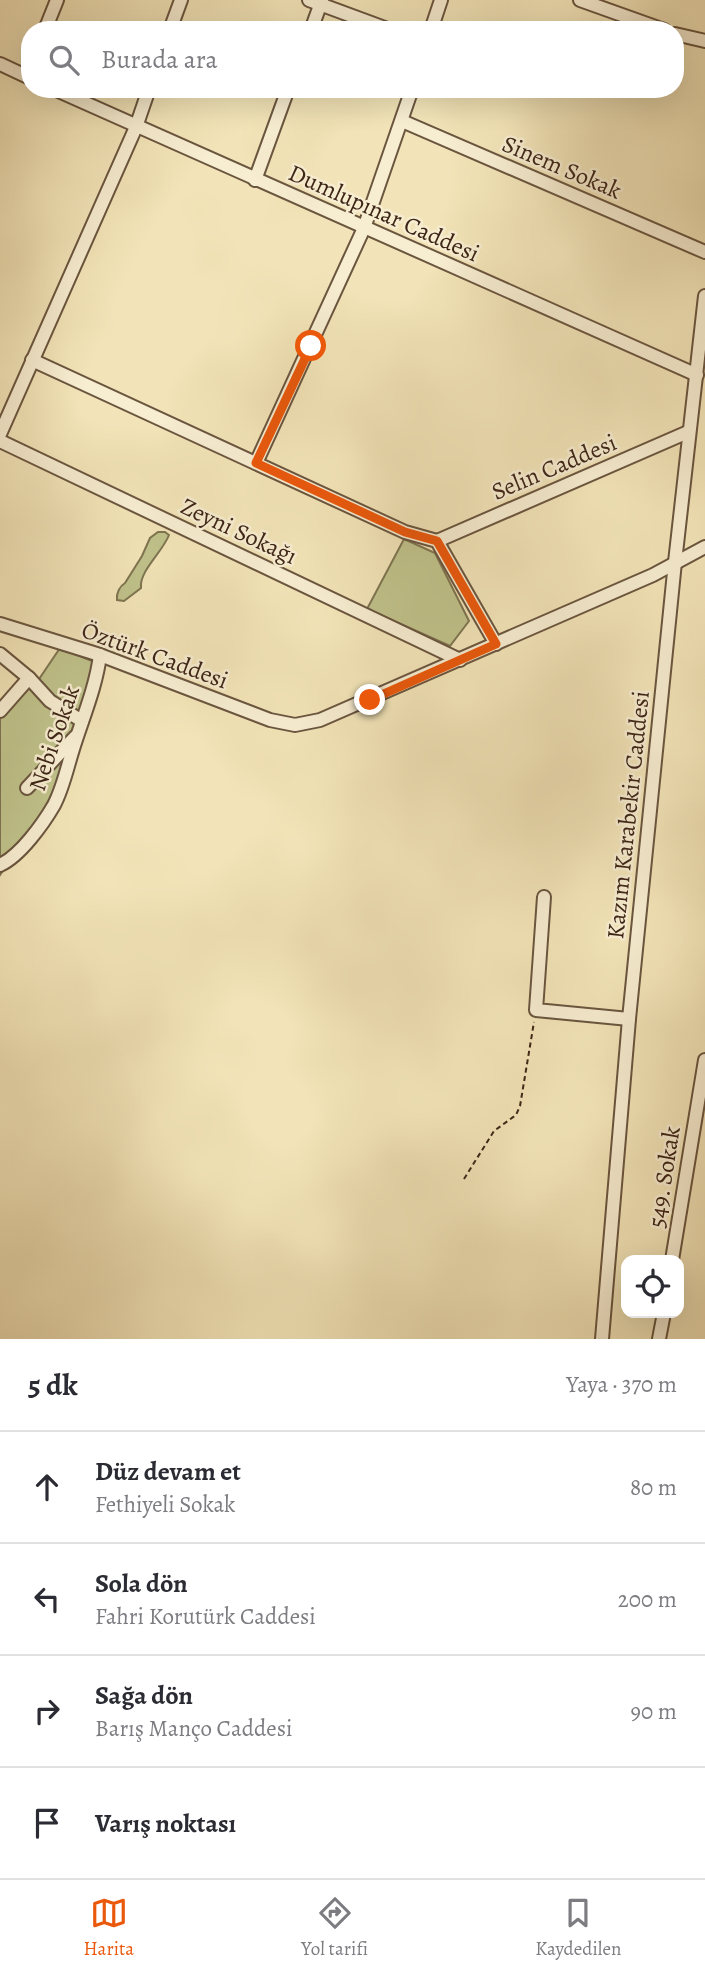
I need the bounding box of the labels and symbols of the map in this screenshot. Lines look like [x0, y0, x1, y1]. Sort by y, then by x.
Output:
street label: Sinem Sokak [497, 128, 627, 206]
street label: Dumlupınar Caddesi [284, 157, 484, 269]
route start [295, 330, 326, 361]
street label: Selin Caddesi [487, 426, 621, 508]
street label: Zeyni Sokağı [176, 490, 302, 572]
street label: Öztürk Caddesi [77, 614, 233, 696]
street label: Nebi Sokak [21, 681, 87, 795]
route end [354, 684, 385, 715]
street label: Kazım Karabekir Caddesi [599, 689, 657, 941]
street label: 549. Sokak [640, 1124, 688, 1230]

